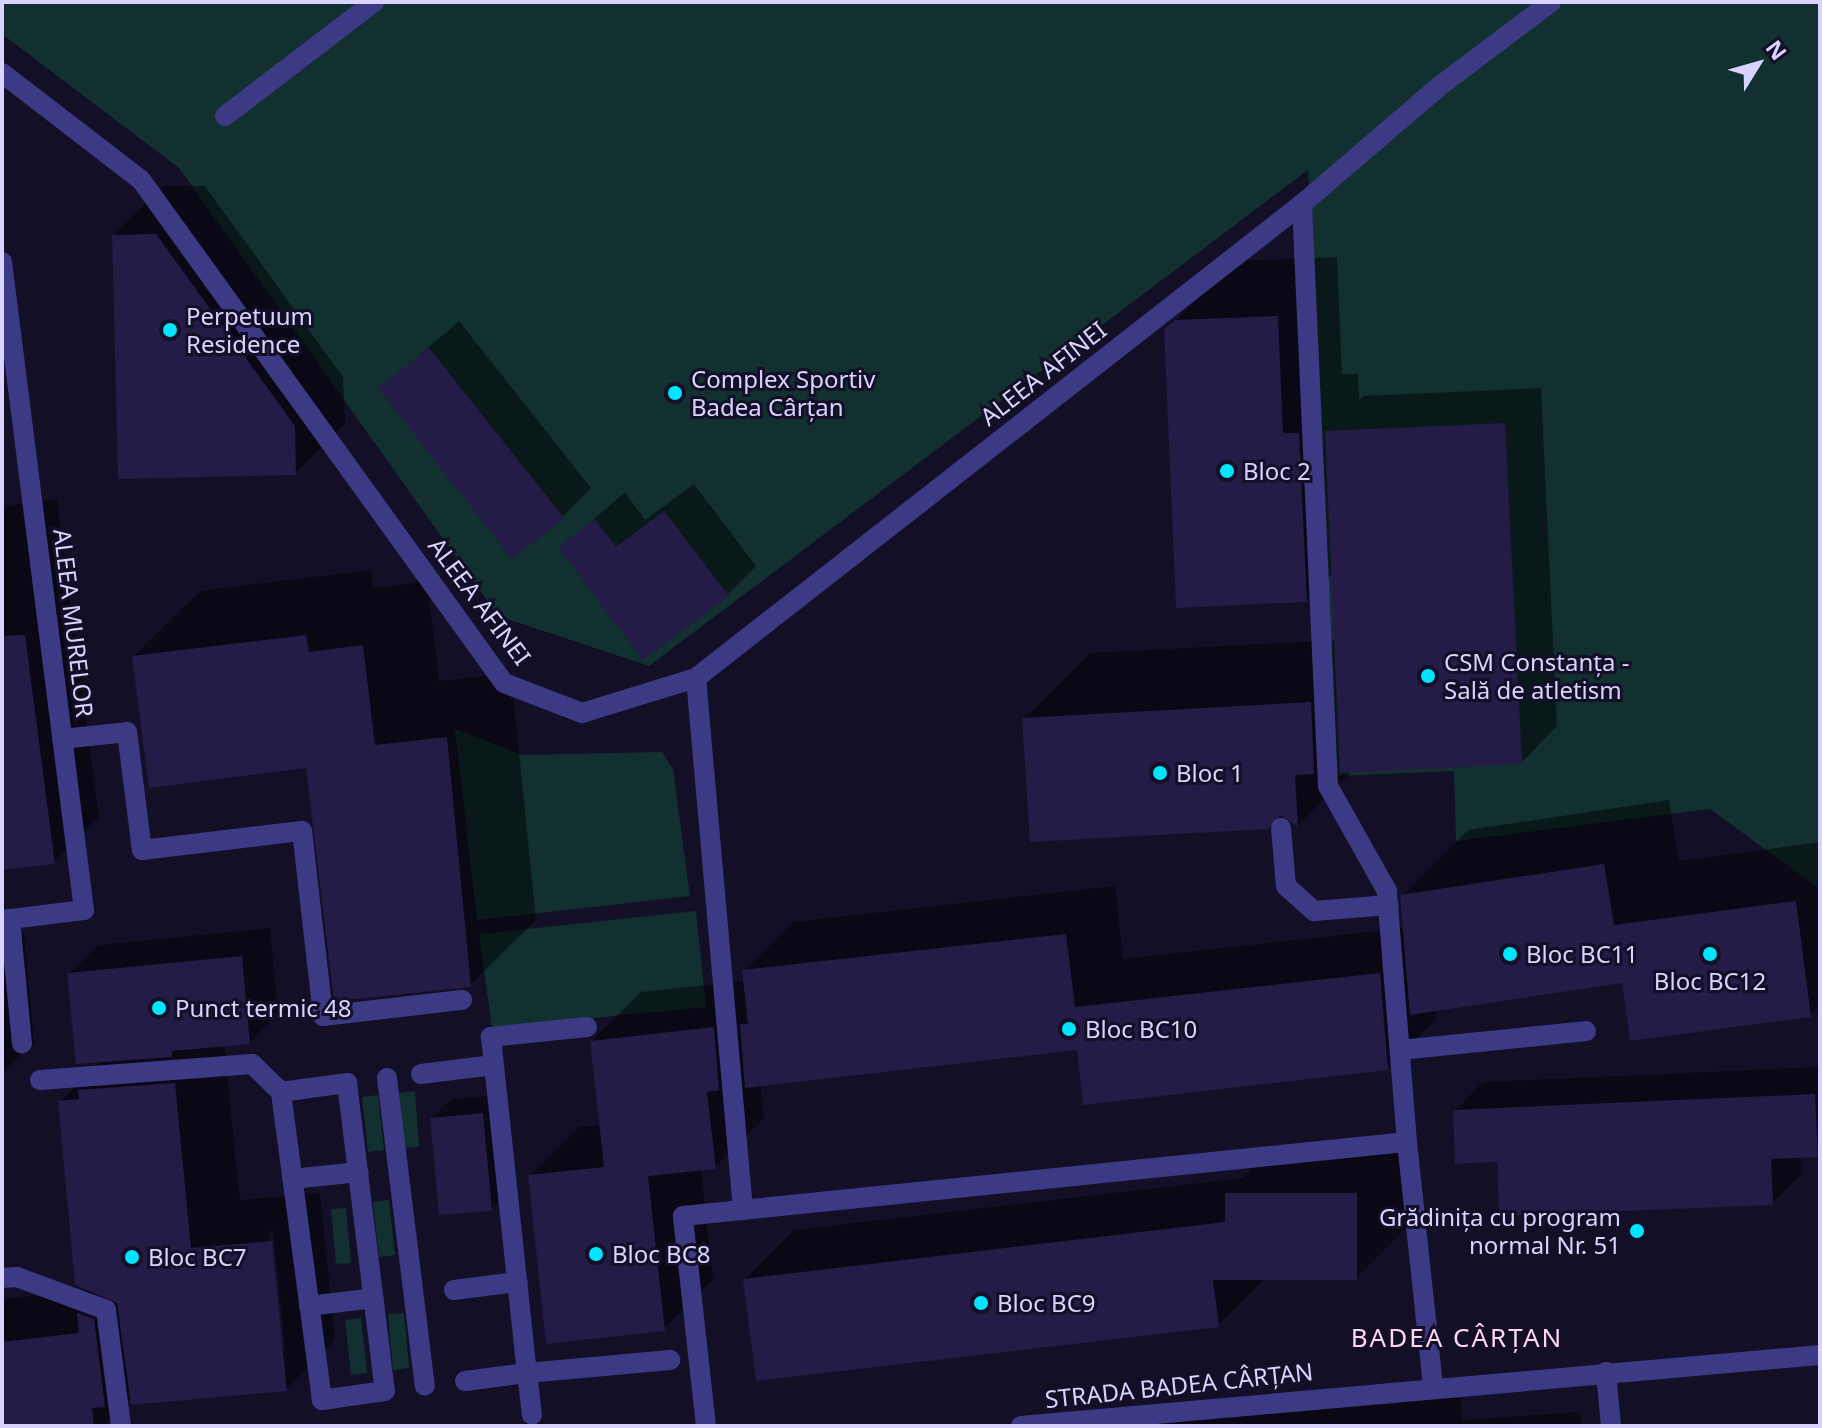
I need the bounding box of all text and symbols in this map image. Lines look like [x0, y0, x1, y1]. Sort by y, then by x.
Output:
north arrow [1718, 24, 1798, 104]
text: N [1760, 33, 1795, 66]
place label: Perpetuum Residence [186, 302, 313, 358]
street label: ALEEA AFINEI [974, 315, 1112, 431]
marker: Perpetuum Residence [161, 321, 179, 339]
place label: Complex Sportiv Badea Cârțan [691, 365, 875, 421]
marker: Complex Sportiv Badea Cârțan [666, 384, 684, 402]
place label: Bloc 2 [1243, 457, 1311, 485]
marker: Bloc 2 [1218, 462, 1236, 480]
street label: ALEEA MURELOR [48, 527, 100, 719]
street label: ALEEA AFINEI [423, 532, 537, 670]
place label: CSM Constanța - Sală de atletism [1444, 648, 1629, 704]
marker: CSM Constanța - Sală de atletism [1419, 667, 1437, 685]
place label: Bloc 1 [1176, 759, 1244, 787]
marker: Bloc 1 [1151, 764, 1169, 782]
place label: Bloc BC11 [1526, 940, 1638, 968]
marker: Bloc BC11 [1501, 945, 1519, 963]
marker: Bloc BC12 [1701, 945, 1719, 963]
place label: Bloc BC12 [1654, 967, 1766, 995]
place label: Punct termic 48 [175, 994, 352, 1022]
marker: Punct termic 48 [150, 999, 168, 1017]
place label: Bloc BC10 [1085, 1015, 1197, 1043]
marker: Bloc BC10 [1060, 1020, 1078, 1038]
place label: Grădinița cu program normal Nr. 51 [1379, 1203, 1621, 1259]
marker: Grădinița cu program normal Nr. 51 [1628, 1222, 1646, 1240]
place label: Bloc BC8 [612, 1240, 711, 1268]
place label: Bloc BC7 [148, 1243, 247, 1271]
marker: Bloc BC8 [587, 1245, 605, 1263]
marker: Bloc BC7 [123, 1248, 141, 1266]
place label: Bloc BC9 [997, 1289, 1096, 1317]
marker: Bloc BC9 [972, 1294, 990, 1312]
district label: BADEA CÂRȚAN [1351, 1322, 1563, 1354]
street label: STRADA BADEA CÂRȚAN [1044, 1357, 1314, 1413]

